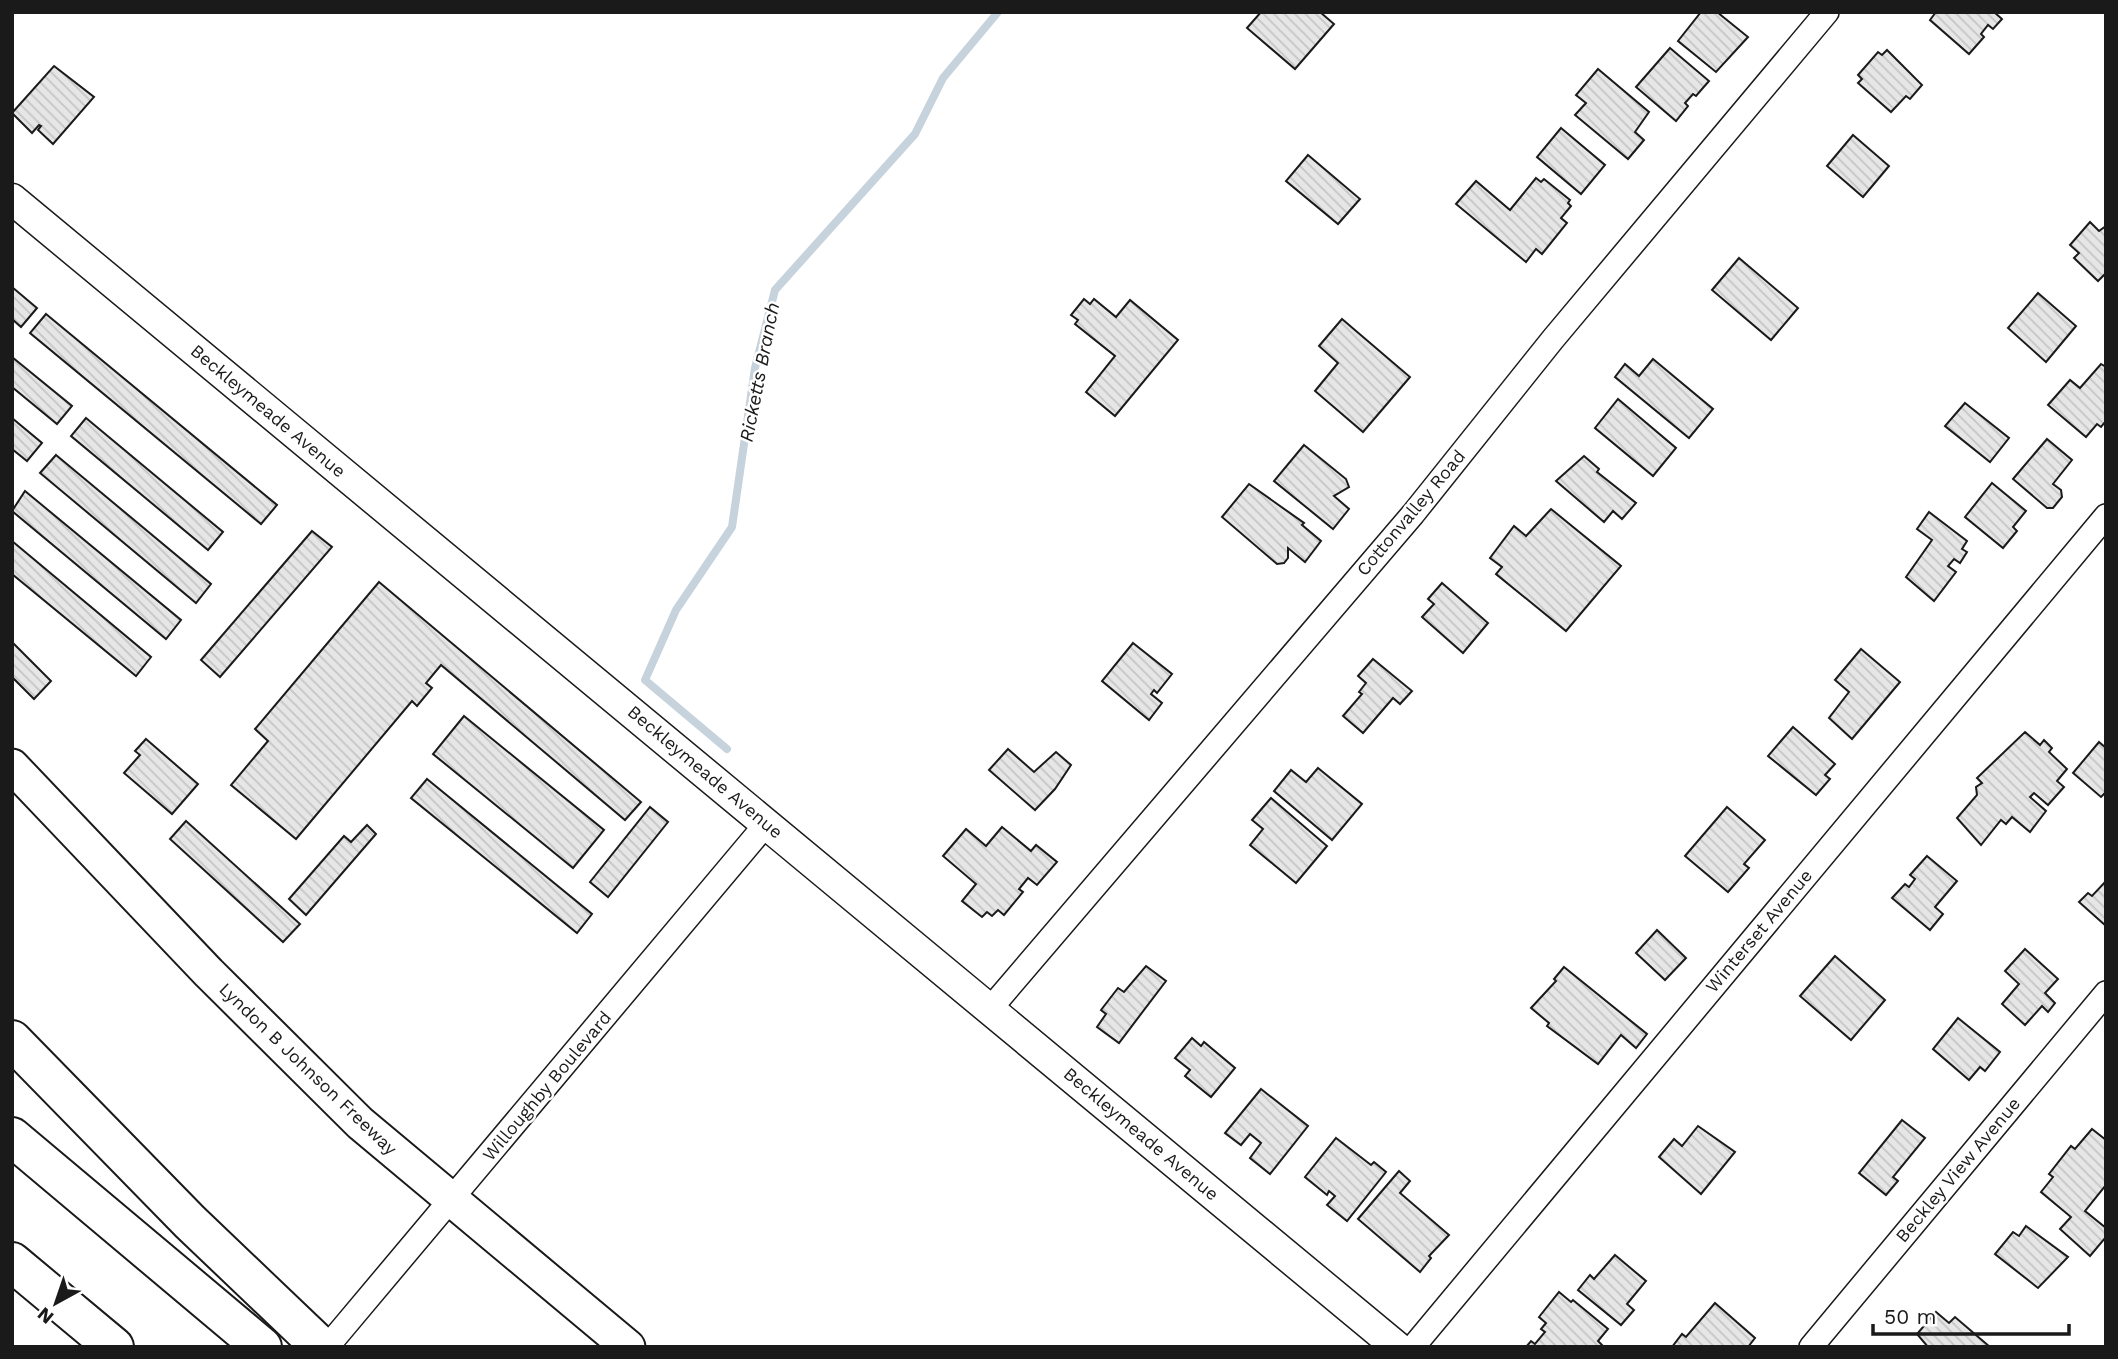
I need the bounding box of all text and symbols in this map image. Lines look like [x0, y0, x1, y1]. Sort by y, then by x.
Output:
water label: Ricketts Branch [735, 300, 784, 444]
street label: Beckleymeade Avenue [187, 340, 350, 482]
street label: Cottonvalley Road [1352, 445, 1469, 580]
street label: Beckleymeade Avenue [624, 701, 787, 843]
street label: Winterset Avenue [1701, 865, 1816, 997]
street label: Lyndon B Johnson Freeway [215, 978, 402, 1160]
street label: Willoughby Boulevard [478, 1007, 615, 1165]
street label: Beckleymeade Avenue [1060, 1063, 1223, 1205]
street label: Beckley View Avenue [1891, 1093, 2024, 1246]
north arrow [21, 1268, 91, 1338]
scale bar [1873, 1292, 2069, 1336]
text: N [33, 1302, 58, 1329]
text: 50 m [1884, 1304, 1936, 1329]

